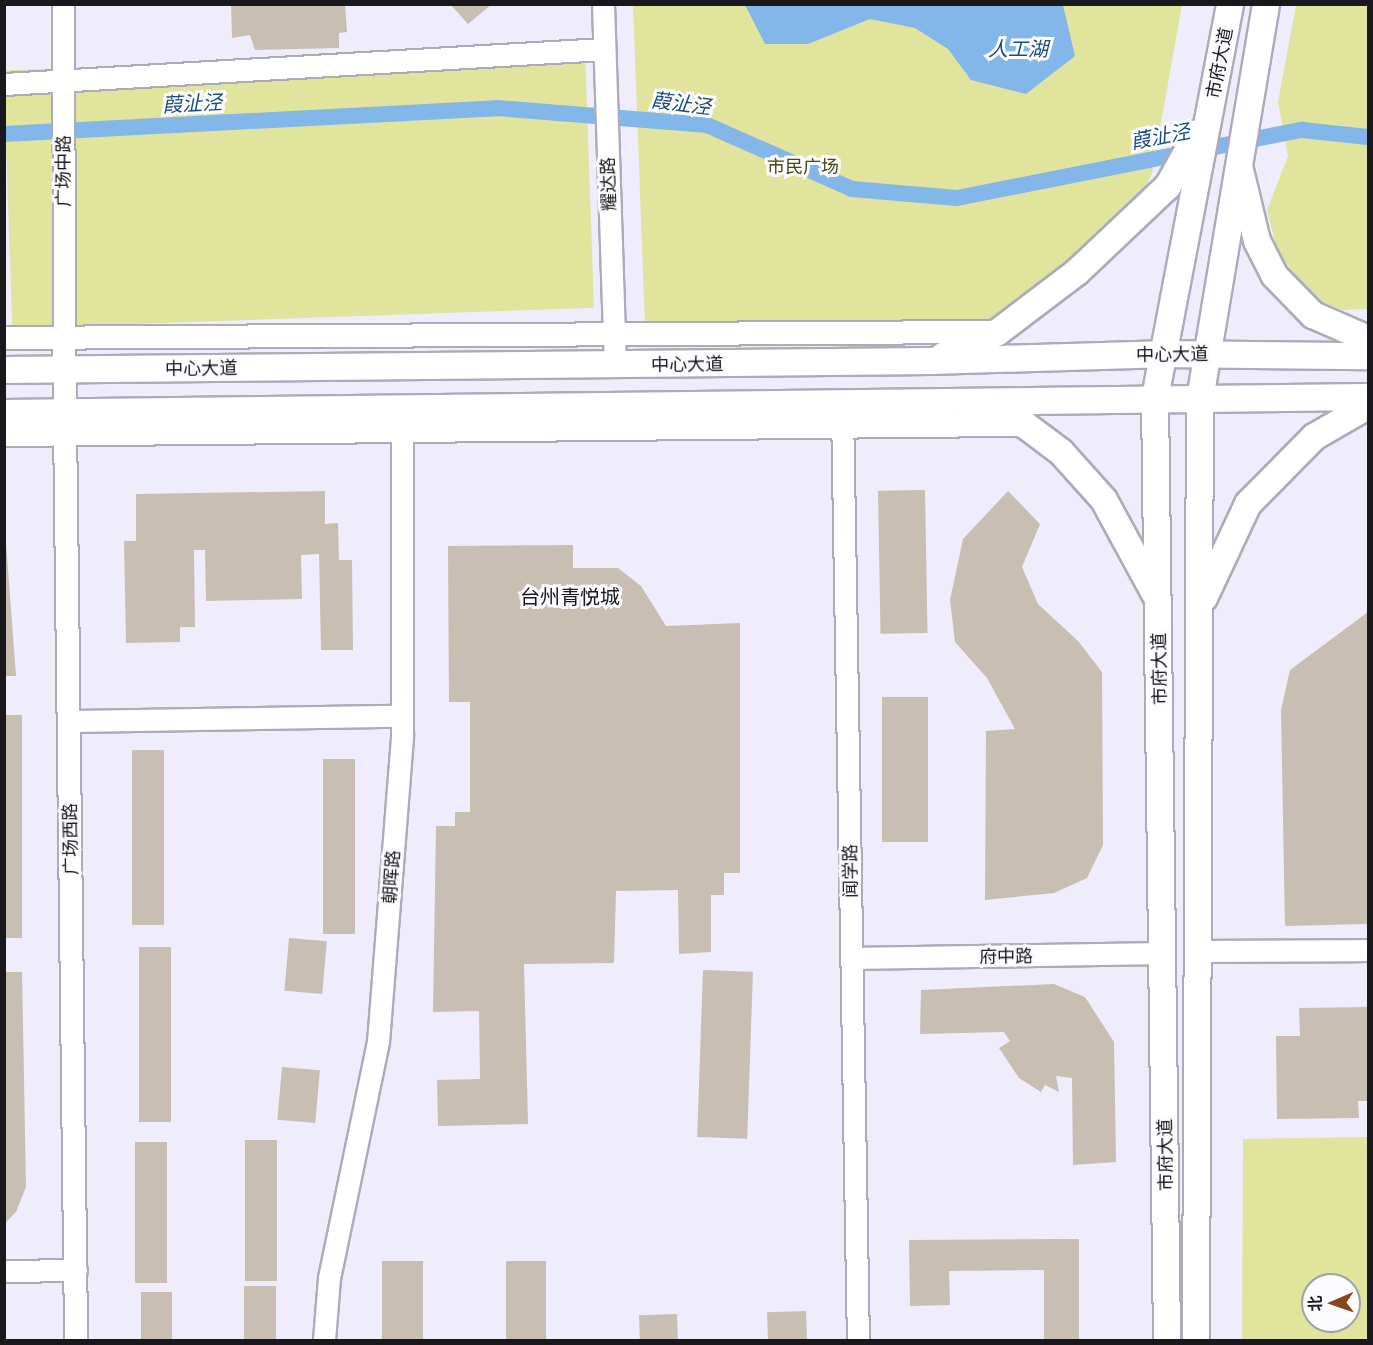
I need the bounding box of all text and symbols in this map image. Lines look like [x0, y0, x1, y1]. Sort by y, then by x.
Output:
street label: 市府大道 [1202, 26, 1236, 100]
water label: 人工湖 [988, 36, 1048, 60]
water label: 葭沚泾 [650, 87, 712, 119]
water label: 葭沚泾 [161, 89, 223, 117]
water label: 葭沚泾 [1128, 118, 1192, 154]
street label: 广场中路 [52, 135, 74, 207]
park label: 市民广场 [767, 155, 839, 177]
street label: 耀达路 [596, 157, 620, 211]
street label: 中心大道 [1136, 343, 1208, 365]
street label: 中心大道 [651, 353, 723, 375]
street label: 中心大道 [165, 357, 237, 379]
district label: 台州青悦城 [520, 584, 620, 608]
street label: 市府大道 [1148, 633, 1170, 705]
street label: 广场西路 [59, 803, 81, 875]
street label: 闻学路 [839, 844, 861, 898]
street label: 朝晖路 [378, 849, 404, 905]
street label: 府中路 [979, 945, 1033, 967]
street label: 市府大道 [1154, 1119, 1176, 1191]
north arrow [1301, 1273, 1361, 1333]
text: 北 [1304, 1295, 1326, 1312]

